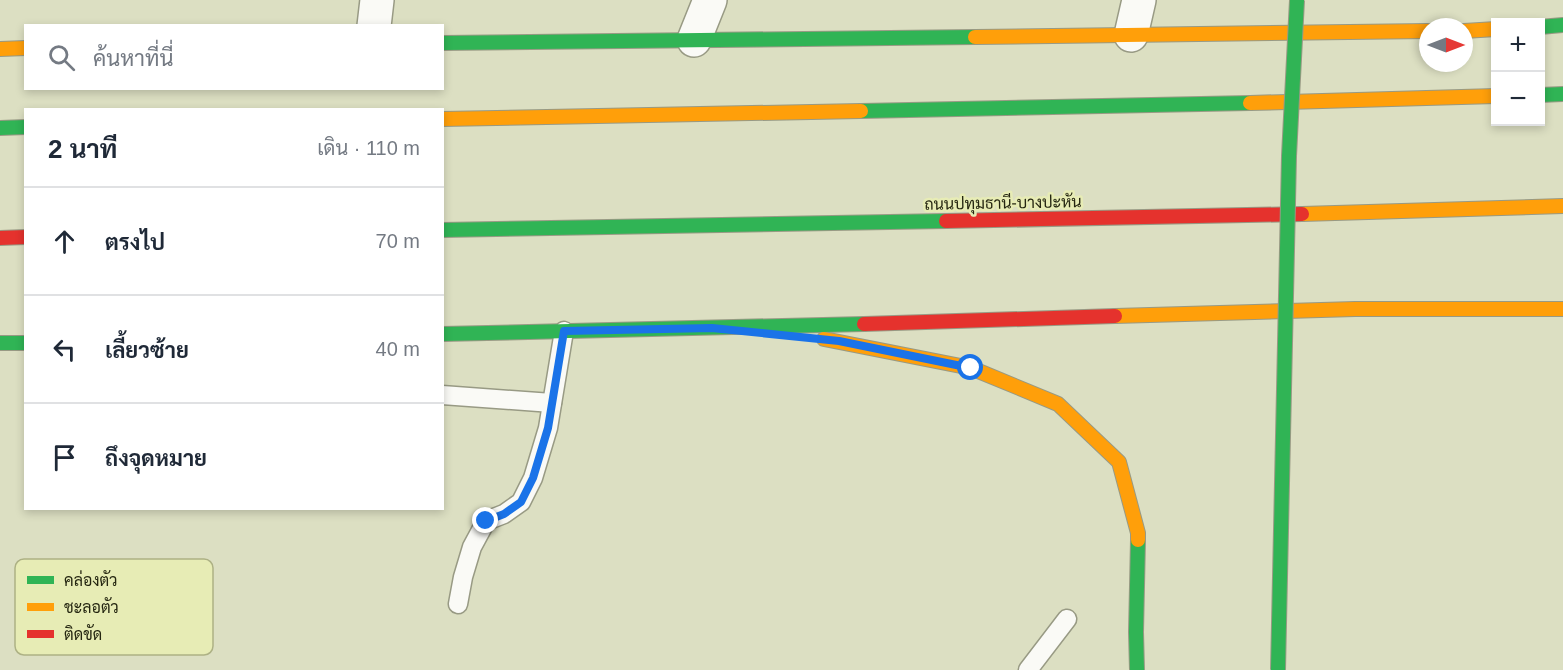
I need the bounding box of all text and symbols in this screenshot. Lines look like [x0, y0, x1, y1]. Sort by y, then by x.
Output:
north arrow [1419, 18, 1473, 72]
map controls [1491, 18, 1545, 126]
button: + [1491, 18, 1545, 72]
search box [24, 24, 444, 90]
icon: search [45, 41, 78, 74]
text: ค้นหาที่นี่ [93, 46, 173, 71]
button: − [1491, 72, 1545, 126]
text: 2 นาที [48, 134, 117, 164]
text: เดิน · 110 m [317, 137, 420, 159]
street label: ถนนปทุมธานี-บางปะหัน [924, 190, 1082, 216]
icon: ahead [48, 225, 81, 258]
text: ตรงไป [105, 230, 165, 255]
text: 70 m [376, 230, 420, 252]
icon: left [48, 333, 81, 366]
text: เลี้ยวซ้าย [105, 338, 189, 363]
text: 40 m [376, 338, 420, 360]
route start [957, 354, 983, 380]
icon: arrive [48, 441, 81, 474]
text: ถึงจุดหมาย [105, 446, 207, 471]
route end [472, 507, 498, 533]
legend [15, 559, 213, 655]
text: คล่องตัว [64, 570, 118, 589]
text: ชะลอตัว [64, 597, 119, 616]
text: ติดขัด [64, 624, 102, 643]

